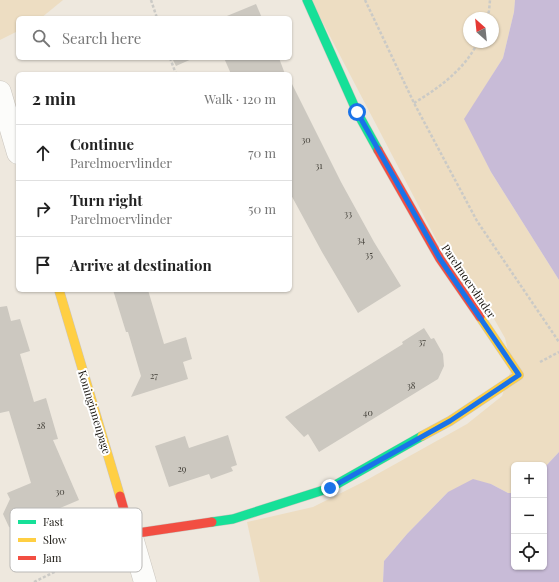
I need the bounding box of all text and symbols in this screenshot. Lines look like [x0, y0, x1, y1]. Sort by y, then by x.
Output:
north arrow [463, 12, 499, 48]
search box [16, 16, 292, 60]
icon: search [30, 27, 52, 49]
text: Search here [62, 28, 141, 48]
text: 2 min [32, 87, 76, 109]
text: Walk · 120 m [204, 90, 276, 107]
route start [348, 103, 366, 121]
house number: 30 [301, 133, 311, 145]
text: Continue [70, 134, 134, 154]
icon: ahead [32, 142, 54, 164]
text: 70 m [248, 144, 276, 161]
text: Parelmoervlinder [70, 154, 172, 171]
house number: 31 [315, 159, 323, 171]
text: Turn right [70, 190, 143, 210]
icon: right [32, 198, 54, 220]
text: 50 m [248, 200, 276, 217]
house number: 33 [344, 207, 352, 219]
text: Parelmoervlinder [70, 210, 172, 227]
house number: 34 [357, 233, 366, 245]
street label: Parelmoervlinder [439, 241, 499, 321]
house number: 35 [365, 248, 373, 260]
icon: arrive [32, 254, 54, 276]
text: Arrive at destination [70, 255, 212, 275]
house number: 37 [418, 335, 426, 347]
street label: Koninginnenpage [75, 368, 115, 456]
house number: 27 [150, 369, 158, 381]
house number: 38 [407, 379, 416, 391]
house number: 40 [363, 406, 373, 418]
house number: 28 [37, 419, 46, 431]
house number: 29 [178, 462, 187, 474]
map controls [511, 462, 547, 570]
button: + [511, 462, 547, 498]
route end [321, 479, 339, 497]
house number: 30 [55, 485, 65, 497]
button: − [511, 498, 547, 534]
legend [10, 508, 142, 572]
text: Fast [43, 514, 63, 529]
text: Slow [43, 532, 67, 547]
button: locate [511, 534, 547, 570]
text: Jam [42, 550, 62, 565]

